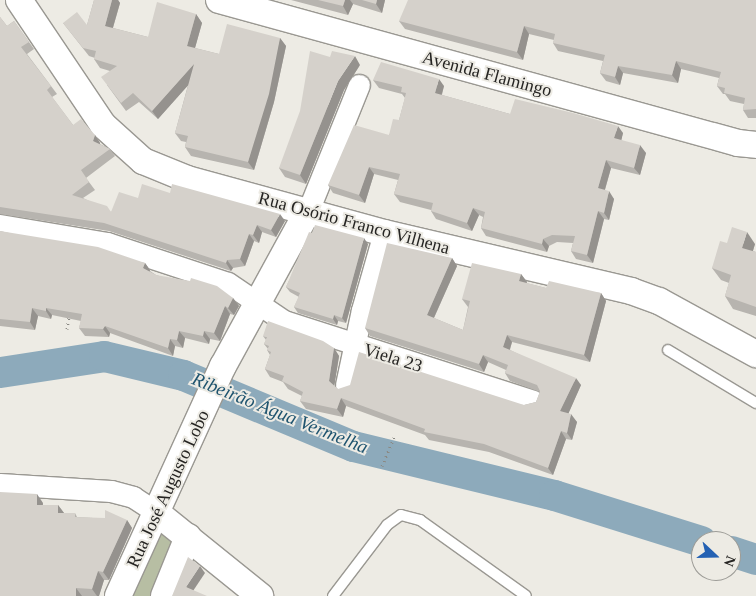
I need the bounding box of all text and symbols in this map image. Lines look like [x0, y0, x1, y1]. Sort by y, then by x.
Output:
street label: Avenida Flamingo [420, 46, 554, 102]
street label: Rua Osório Franco Vilhena [256, 187, 452, 259]
street label: Viela 23 [361, 339, 425, 377]
water label: Ribeirão Água Vermelha [189, 367, 371, 459]
street label: Rua José Augusto Lobo [122, 406, 214, 572]
north arrow [691, 531, 741, 581]
text: N [721, 554, 738, 569]

